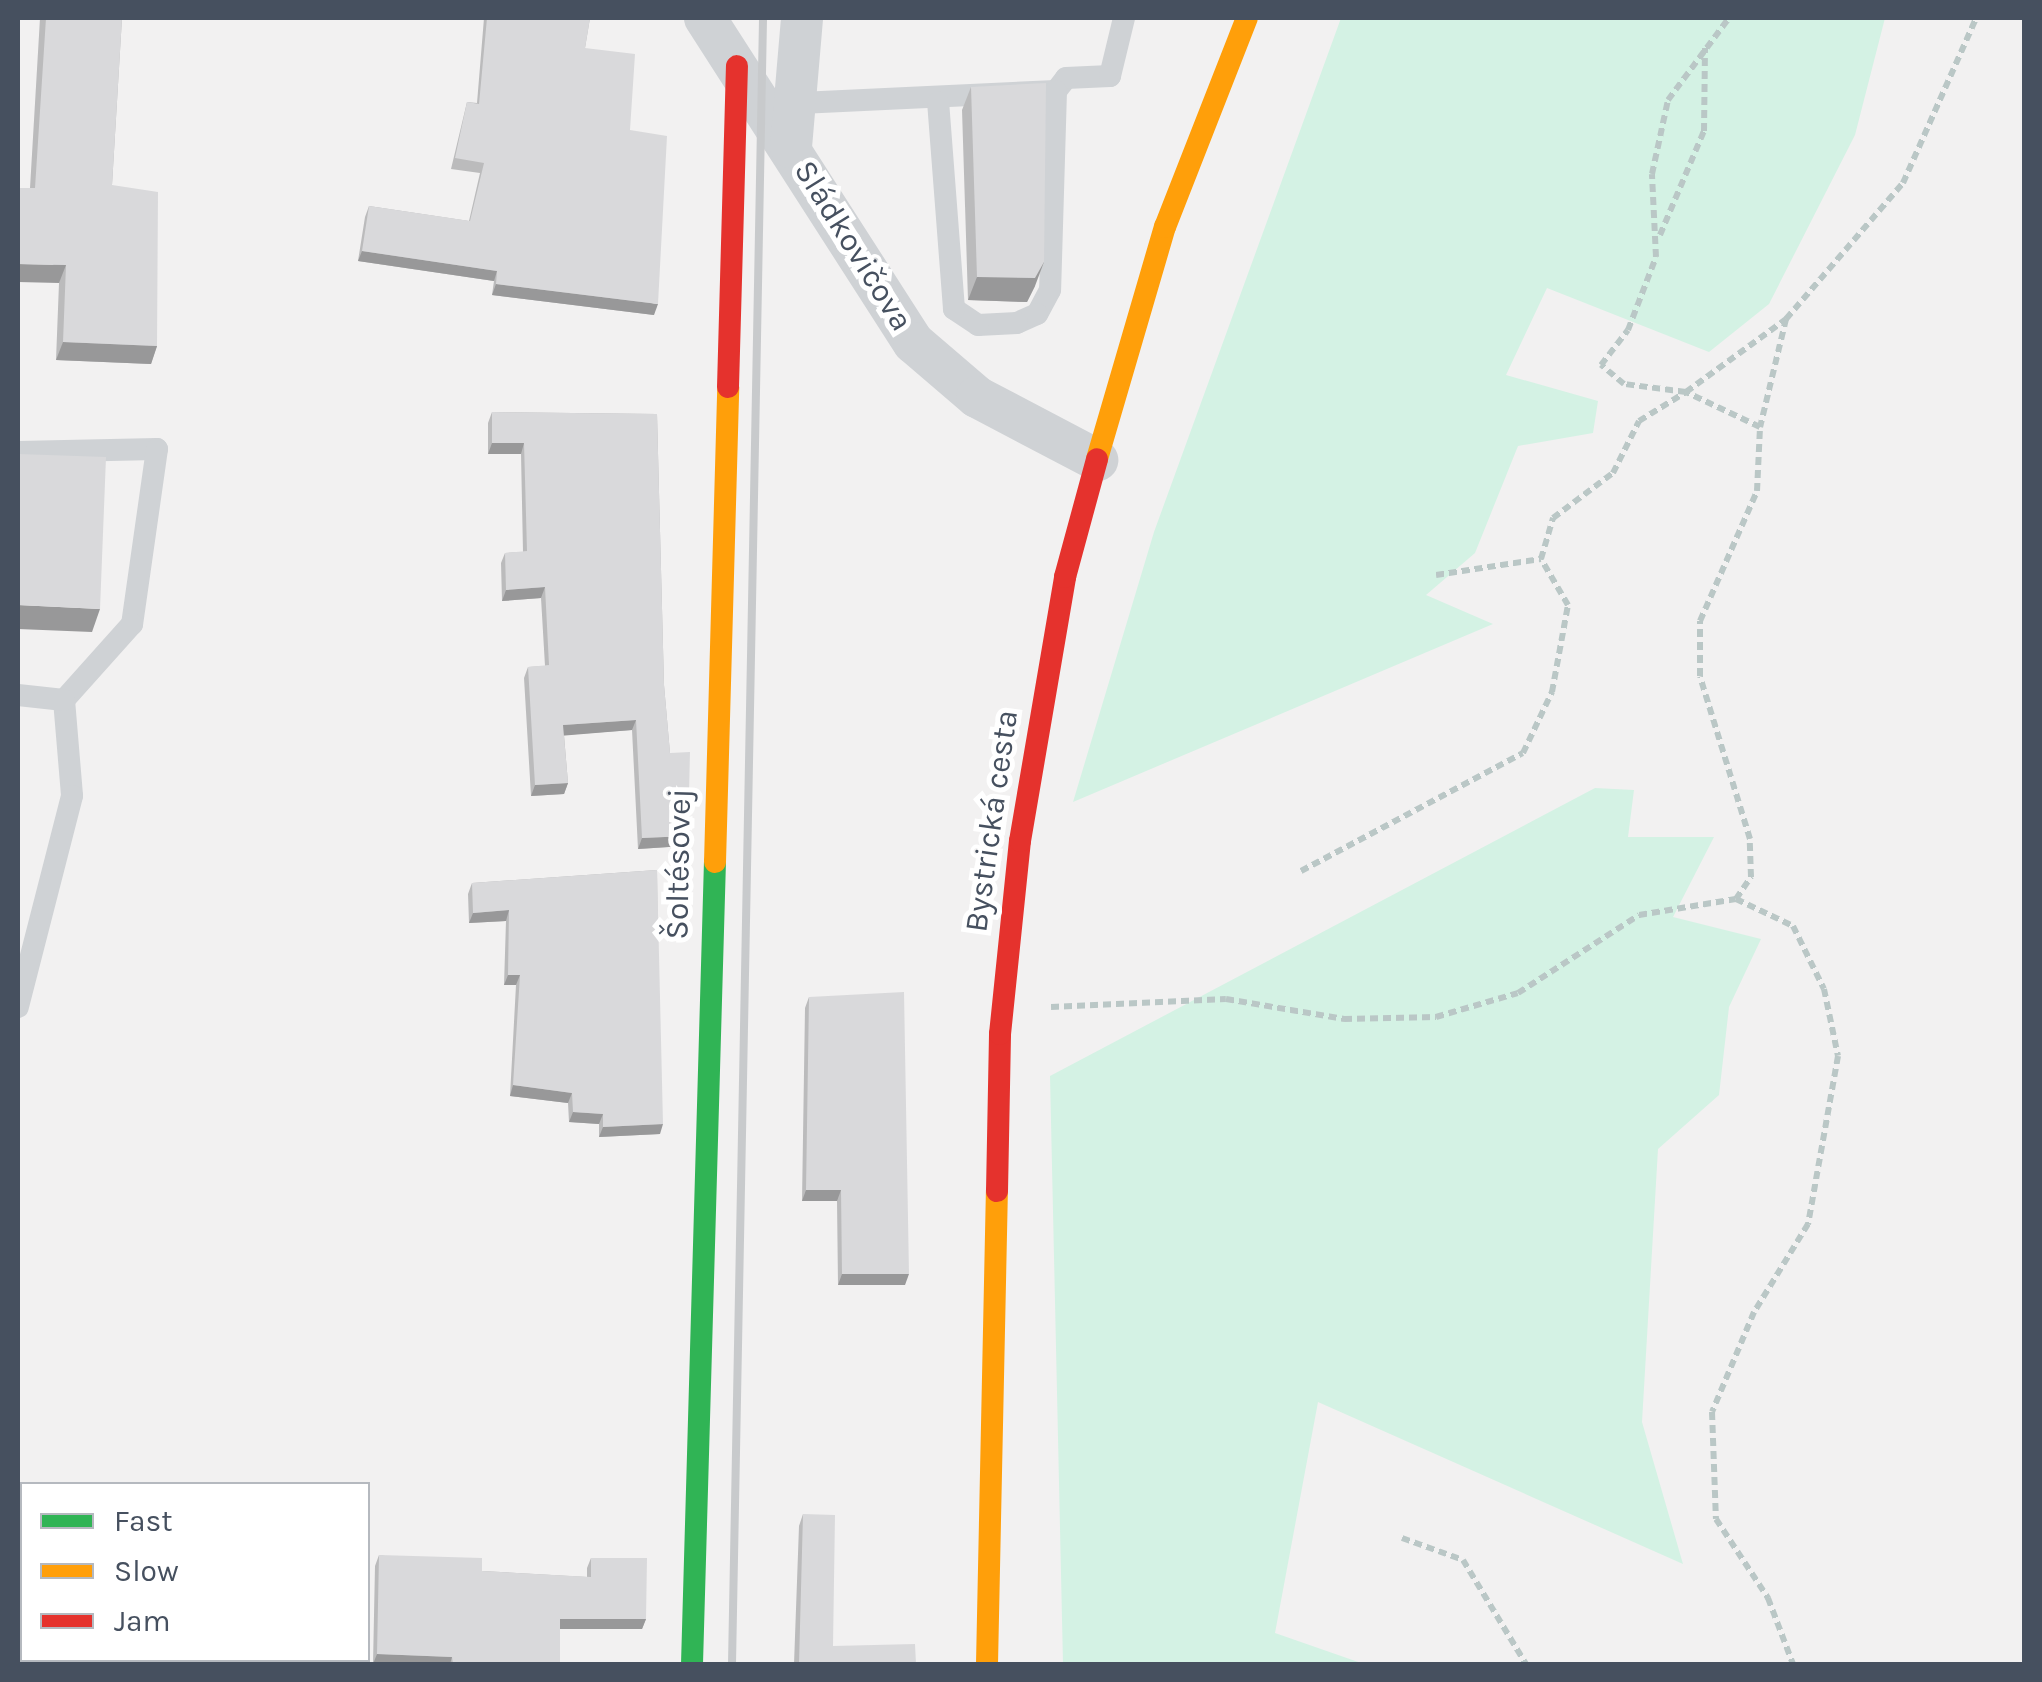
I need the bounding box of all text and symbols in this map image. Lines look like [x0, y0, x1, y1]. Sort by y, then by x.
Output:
street label: Sládkovičova [785, 154, 921, 338]
street label: Bystrická cesta [957, 707, 1027, 935]
street label: Šoltésovej [658, 788, 700, 940]
legend [20, 1482, 370, 1662]
text: Fast [114, 1503, 173, 1539]
text: Slow [114, 1553, 179, 1589]
text: Jam [114, 1603, 171, 1639]

